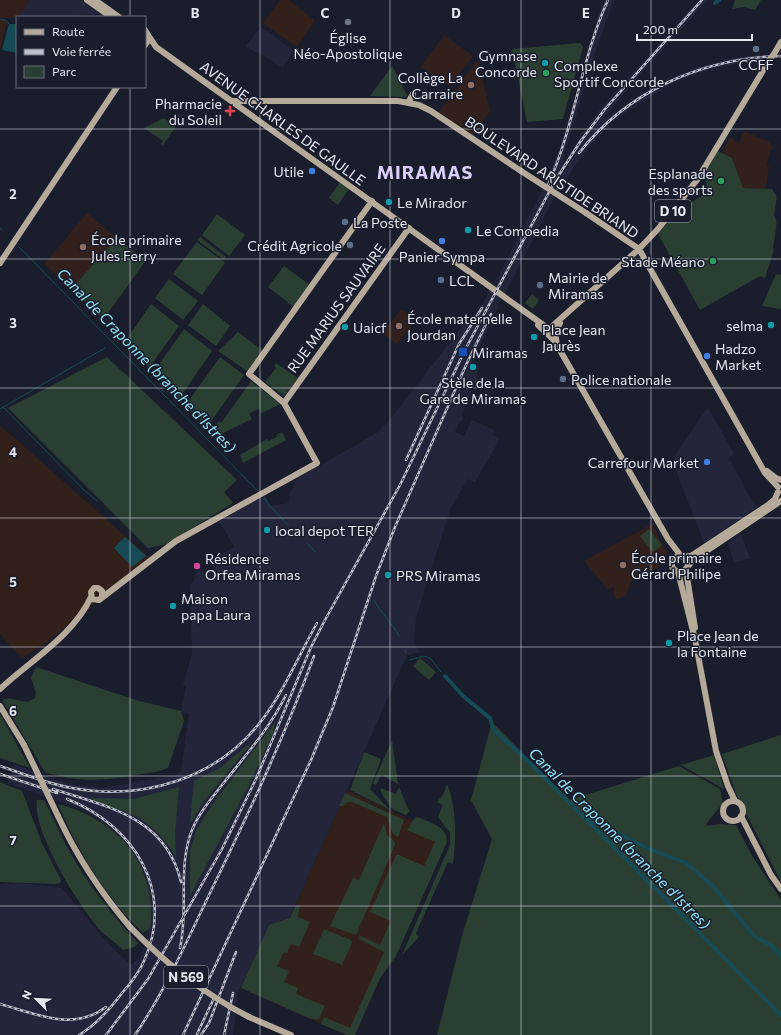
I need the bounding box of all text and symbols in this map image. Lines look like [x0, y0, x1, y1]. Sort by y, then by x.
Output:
text: B [191, 5, 200, 21]
text: C [321, 5, 330, 21]
text: D [451, 5, 461, 21]
text: E [582, 5, 590, 21]
legend [16, 16, 146, 88]
scale bar [637, 16, 752, 42]
marker: Église Néo-Apostolique [343, 17, 353, 27]
text: 200 m [643, 22, 678, 36]
text: Route [52, 24, 85, 38]
place label: Église Néo-Apostolique [294, 29, 402, 62]
text: Voie ferrée [52, 44, 111, 58]
marker: CCFF [751, 44, 761, 54]
place label: Gymnase Concorde [475, 47, 537, 80]
place label: CCFF [738, 56, 774, 73]
street label: AVENUE CHARLES DE GAULLE [197, 57, 369, 189]
place label: Complexe Sportif Concorde [554, 57, 664, 90]
marker: Gymnase Concorde [540, 58, 550, 68]
text: Parc [52, 64, 76, 78]
marker: Complexe Sportif Concorde [541, 68, 551, 78]
place label: Collège La Carraire [398, 69, 463, 102]
marker: Collège La Carraire [466, 80, 476, 90]
place label: Pharmacie du Soleil [155, 95, 222, 128]
marker: Pharmacie du Soleil [225, 106, 235, 116]
street label: BOULEVARD ARISTIDE BRIAND [462, 112, 642, 242]
district label: MIRAMAS [377, 161, 473, 183]
place label: Utile [273, 163, 304, 180]
place label: Esplanade des sports [648, 165, 713, 198]
marker: Utile [307, 166, 317, 176]
marker: Esplanade des sports [716, 176, 726, 186]
text: 2 [9, 186, 17, 202]
place label: Le Mirador [397, 194, 467, 211]
marker: Le Mirador [384, 197, 394, 207]
road number: D 10 [655, 200, 691, 222]
place label: La Poste [353, 214, 407, 231]
marker: La Poste [340, 217, 350, 227]
place label: Le Comoedia [476, 222, 559, 239]
marker: Le Comoedia [463, 225, 473, 235]
place label: École primaire Jules Ferry [91, 231, 182, 264]
marker: Panier Sympa [437, 236, 447, 246]
place label: Crédit Agricole [247, 237, 342, 254]
street label: RUE MARIUS SAUVAIRE [283, 240, 389, 376]
marker: Crédit Agricole [345, 240, 355, 250]
marker: École primaire Jules Ferry [78, 242, 88, 252]
place label: Panier Sympa [399, 248, 485, 265]
place label: Stade Méano [621, 253, 705, 270]
marker: Stade Méano [708, 256, 718, 266]
water label: Canal de Craponne (branche d'Istres) [54, 264, 240, 456]
place label: Mairie de Miramas [548, 269, 607, 302]
place label: LCL [449, 272, 474, 289]
marker: LCL [436, 275, 446, 285]
marker: Mairie de Miramas [535, 280, 545, 290]
place label: École maternelle Jourdan [407, 310, 512, 343]
text: 3 [9, 315, 17, 331]
place label: selma [726, 317, 763, 334]
place label: Uaicf [353, 319, 387, 336]
marker: selma [766, 320, 776, 330]
marker: École maternelle Jourdan [394, 321, 404, 331]
place label: Place Jean Jaurès [542, 321, 605, 354]
marker: Uaicf [340, 322, 350, 332]
marker: Place Jean Jaurès [529, 332, 539, 342]
place label: Hadzo Market [715, 340, 762, 373]
place label: Miramas [472, 344, 528, 361]
marker: Miramas [457, 346, 469, 358]
marker: Hadzo Market [702, 351, 712, 361]
marker: Stèle de la Gare de Miramas [468, 362, 478, 372]
place label: Police nationale [571, 371, 671, 388]
place label: Stèle de la Gare de Miramas [420, 374, 526, 407]
marker: Police nationale [558, 374, 568, 384]
text: 4 [9, 444, 17, 460]
place label: Carrefour Market [588, 454, 699, 471]
marker: Carrefour Market [702, 457, 712, 467]
place label: local depot TER [275, 522, 375, 539]
marker: local depot TER [262, 525, 272, 535]
place label: École primaire Gérard Philipe [631, 549, 722, 582]
place label: Résidence Orfea Miramas [205, 550, 300, 583]
marker: École primaire Gérard Philipe [618, 560, 628, 570]
marker: Résidence Orfea Miramas [192, 561, 202, 571]
place label: PRS Miramas [396, 567, 481, 584]
marker: PRS Miramas [383, 570, 393, 580]
text: 5 [9, 574, 17, 590]
place label: Maison papa Laura [181, 590, 251, 623]
marker: Maison papa Laura [168, 601, 178, 611]
place label: Place Jean de la Fontaine [677, 627, 759, 660]
marker: Place Jean de la Fontaine [664, 638, 674, 648]
text: 6 [9, 703, 17, 719]
water label: Canal de Craponne (branche d'Istres) [526, 744, 715, 933]
text: 7 [9, 832, 17, 848]
road number: N 569 [164, 966, 208, 988]
north arrow [16, 979, 56, 1019]
text: N [19, 988, 34, 1001]

